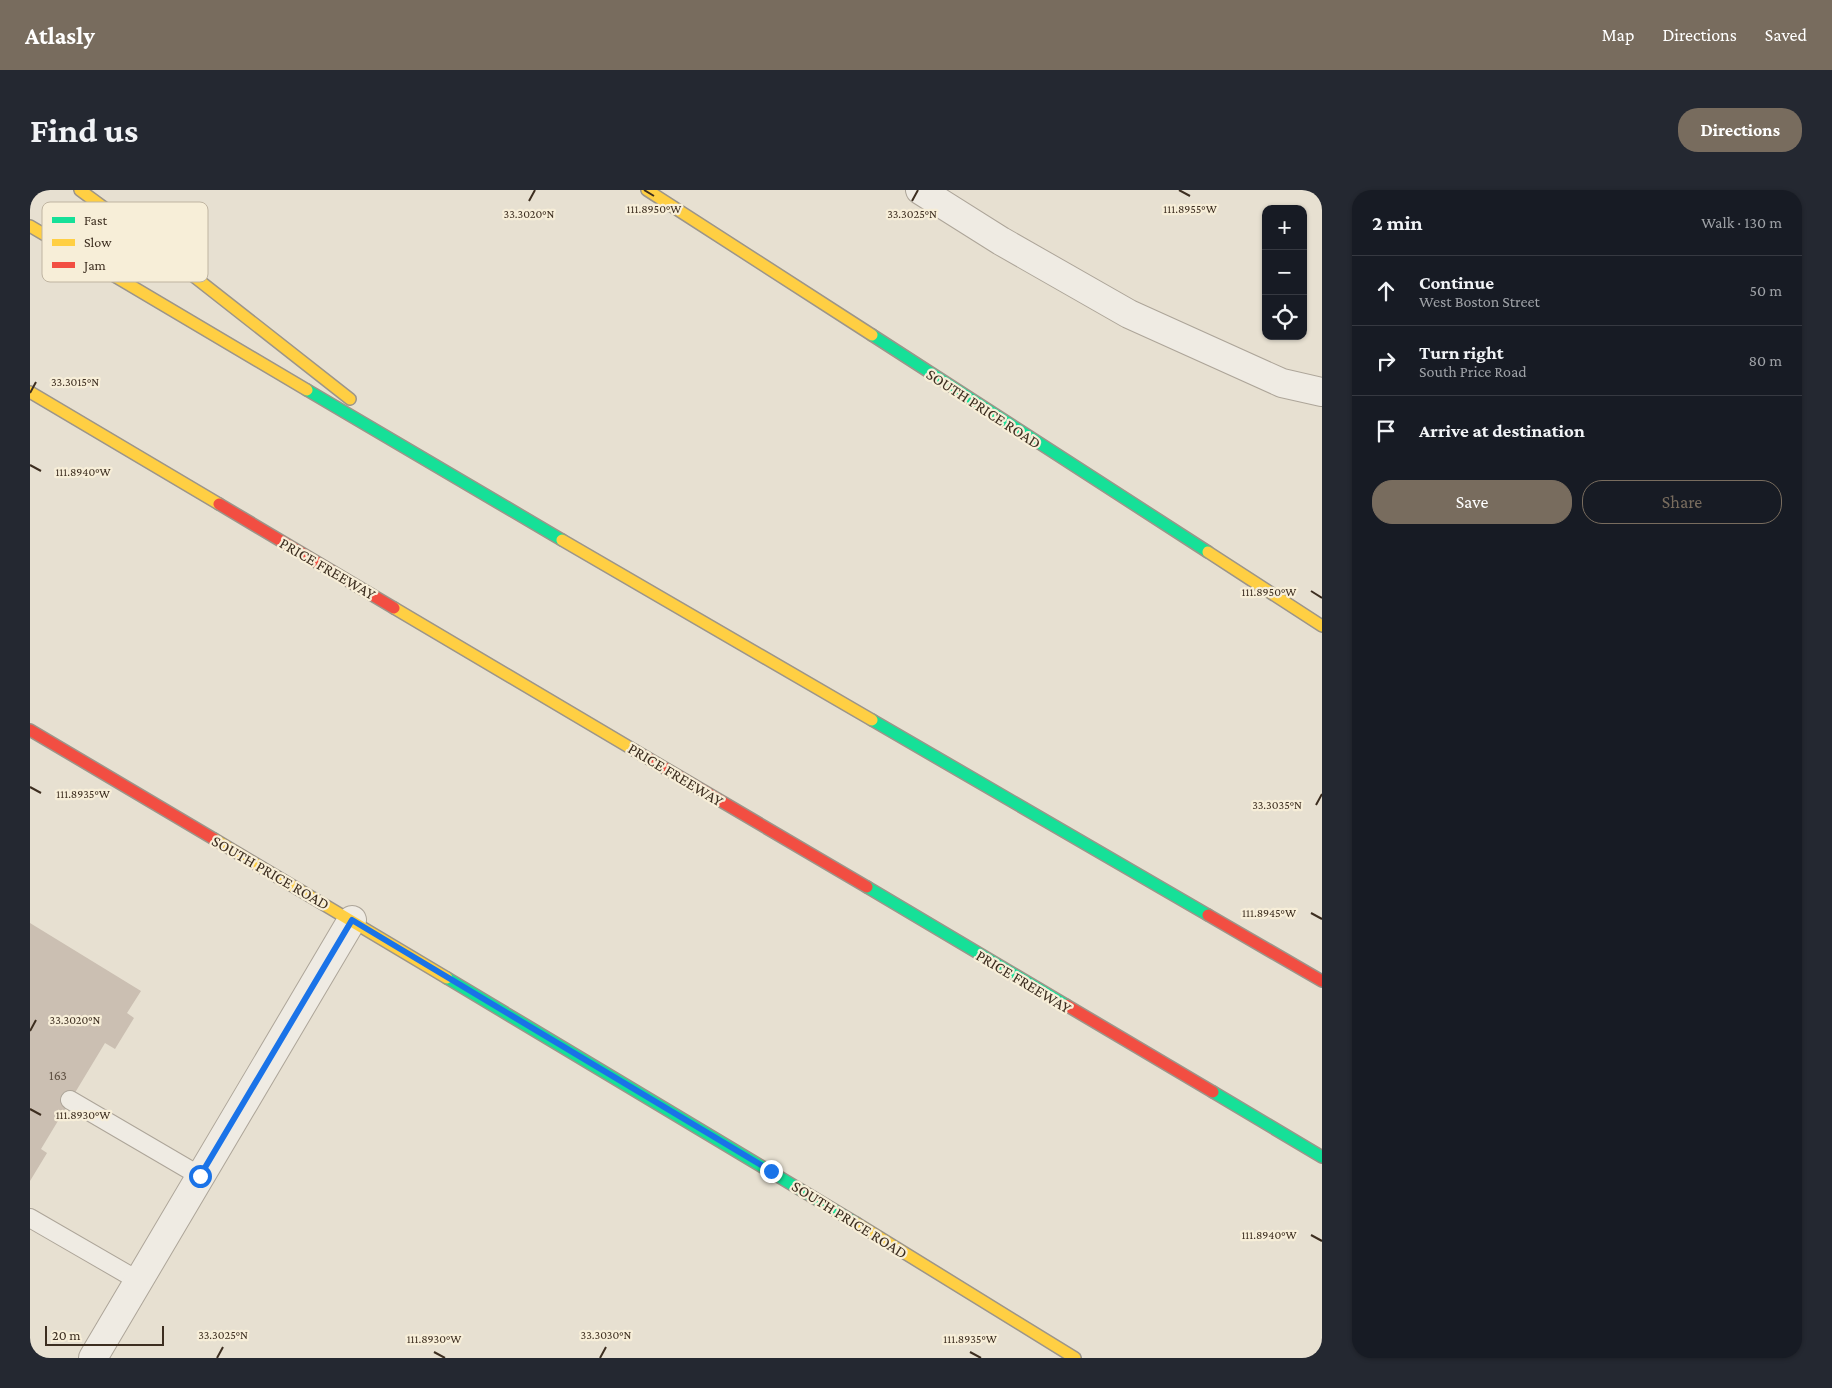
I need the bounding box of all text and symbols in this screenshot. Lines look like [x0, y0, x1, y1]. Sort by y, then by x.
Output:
text: Atlasly [25, 22, 95, 49]
text: Map [1602, 25, 1634, 45]
text: Directions [1662, 25, 1737, 45]
text: Saved [1765, 25, 1807, 45]
button: Directions [1678, 108, 1802, 152]
text: Find us [30, 111, 138, 150]
legend [42, 202, 208, 282]
text: 111.8950°W [627, 202, 681, 216]
text: 111.8955°W [1163, 202, 1217, 216]
map controls [1262, 205, 1307, 340]
button: + [1262, 205, 1307, 250]
text: 33.3020°N [504, 207, 555, 221]
text: 33.3025°N [887, 207, 937, 221]
text: 2 min [1372, 211, 1423, 235]
text: Fast [84, 212, 108, 228]
text: Walk · 130 m [1701, 214, 1782, 231]
text: Slow [84, 234, 112, 250]
button: − [1262, 250, 1307, 295]
text: Jam [82, 257, 106, 273]
text: Continue [1419, 272, 1494, 293]
icon: ahead [1372, 277, 1400, 305]
text: 50 m [1750, 282, 1782, 299]
text: West Boston Street [1419, 293, 1540, 310]
button: locate [1262, 295, 1307, 340]
text: Turn right [1419, 342, 1504, 363]
icon: right [1372, 347, 1400, 375]
text: 80 m [1748, 352, 1782, 369]
text: South Price Road [1419, 363, 1527, 380]
street label: SOUTH PRICE ROAD [923, 365, 1044, 452]
text: 33.3015°N [51, 375, 99, 389]
icon: arrive [1372, 417, 1400, 445]
text: Arrive at destination [1419, 420, 1585, 441]
text: 111.8940°W [55, 465, 111, 479]
button: Save [1372, 480, 1572, 524]
button: Share [1582, 480, 1782, 524]
street label: PRICE FREEWAY [277, 534, 379, 603]
text: 111.8950°W [1242, 585, 1296, 599]
street label: PRICE FREEWAY [625, 739, 727, 810]
text: 111.8935°W [56, 787, 110, 801]
text: 33.3035°N [1252, 798, 1302, 812]
street label: SOUTH PRICE ROAD [209, 832, 332, 913]
text: 111.8945°W [1242, 906, 1296, 920]
street label: PRICE FREEWAY [973, 946, 1075, 1017]
text: 33.3020°N [50, 1013, 101, 1027]
house number: 163 [49, 1067, 67, 1083]
text: 111.8930°W [56, 1108, 110, 1122]
route end [760, 1160, 783, 1183]
route start [189, 1165, 212, 1188]
street label: SOUTH PRICE ROAD [789, 1177, 911, 1262]
text: 111.8940°W [1241, 1228, 1297, 1242]
scale bar [45, 1323, 164, 1346]
text: 20 m [52, 1327, 80, 1343]
text: 33.3025°N [198, 1328, 248, 1342]
text: 33.3030°N [581, 1328, 632, 1342]
text: 111.8930°W [407, 1332, 461, 1346]
text: 111.8935°W [943, 1332, 997, 1346]

